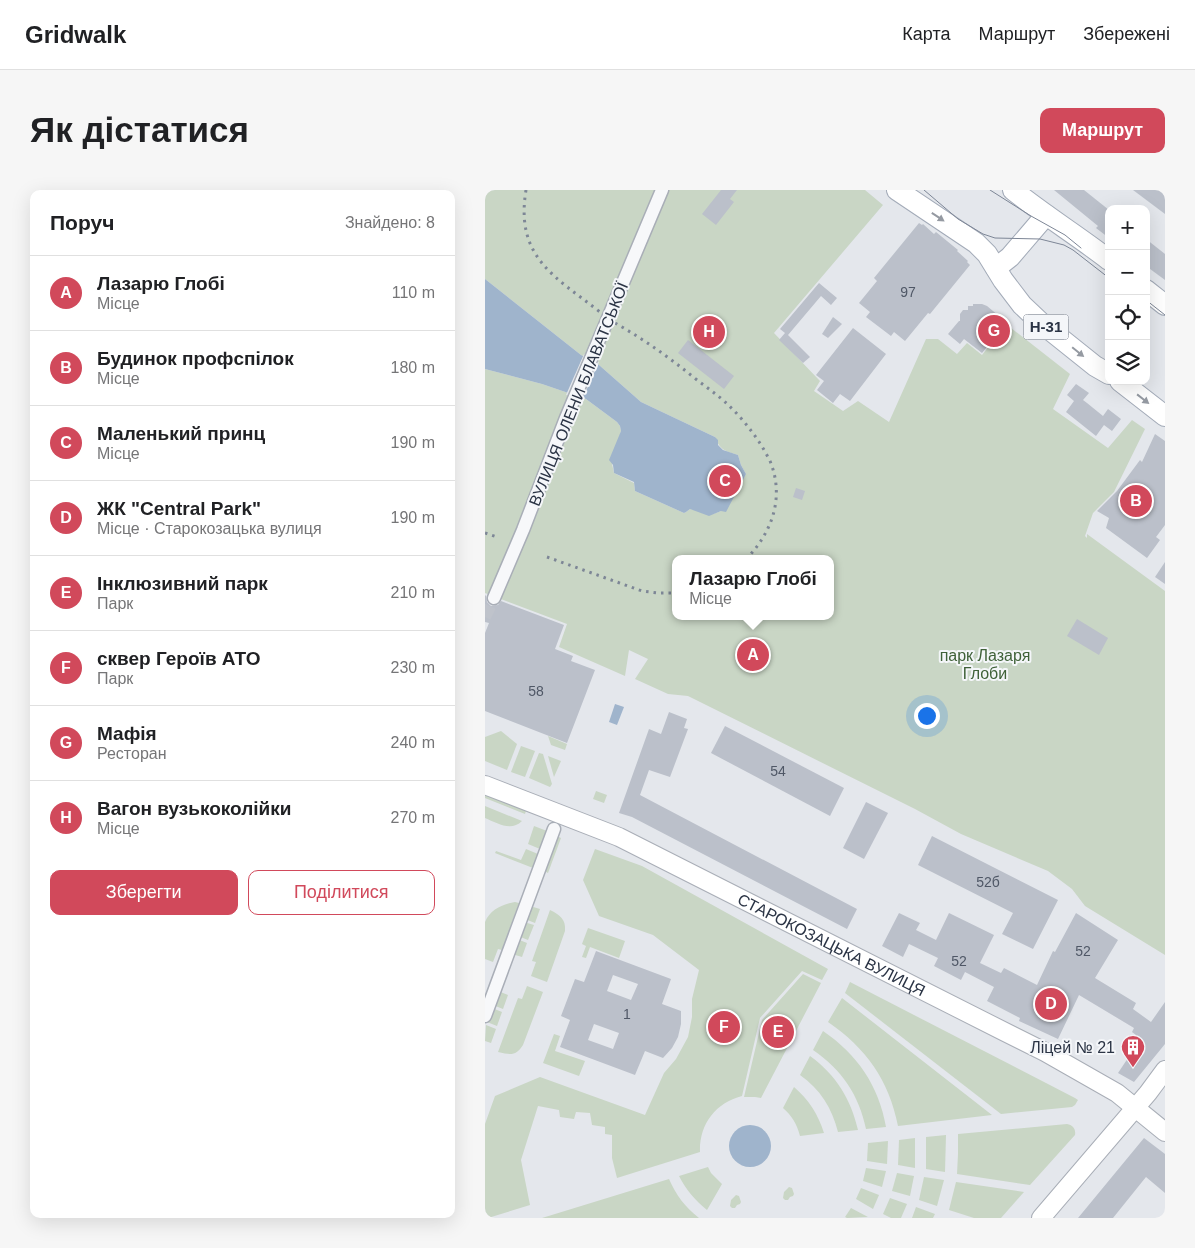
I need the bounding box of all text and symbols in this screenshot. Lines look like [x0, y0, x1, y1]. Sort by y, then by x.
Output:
text: Gridwalk [25, 21, 126, 48]
text: Карта [902, 24, 950, 44]
text: Маршрут [978, 24, 1055, 44]
text: Збережені [1083, 24, 1170, 44]
button: Маршрут [1040, 108, 1165, 153]
text: Як дістатися [30, 110, 249, 149]
map controls [1105, 205, 1150, 385]
button: + [1105, 205, 1150, 250]
text: Поруч [50, 211, 114, 234]
one-way arrow [931, 212, 945, 222]
text: Знайдено: 8 [345, 214, 435, 231]
button: − [1105, 250, 1150, 295]
text: Лазарю Глобі [97, 273, 225, 294]
street label: ВУЛИЦЯ ОЛЕНИ БЛАВАТСЬКОЇ [526, 279, 631, 508]
text: A [60, 284, 72, 301]
text: 110 m [392, 284, 435, 301]
house number: 97 [900, 284, 916, 300]
text: Місце [97, 295, 140, 312]
button: locate [1105, 295, 1150, 340]
pin: G [978, 312, 1010, 350]
pin: H [693, 313, 725, 351]
road number: Н-31 [1023, 314, 1069, 340]
button: layers [1105, 340, 1150, 385]
one-way arrow [1071, 347, 1084, 358]
text: Будинок профспілок [97, 348, 294, 369]
text: B [60, 359, 72, 376]
text: 180 m [391, 359, 435, 376]
text: Місце [97, 370, 140, 387]
one-way arrow [1136, 393, 1149, 404]
text: Маленький принц [97, 423, 265, 444]
text: C [60, 434, 72, 451]
text: 190 m [391, 434, 435, 451]
text: Місце [97, 445, 140, 462]
pin: C [709, 462, 741, 500]
pin: B [1120, 482, 1152, 520]
text: ЖК "Central Park" [97, 498, 261, 519]
text: D [60, 509, 72, 526]
text: 190 m [391, 509, 435, 526]
text: Місце · Старокозацька вулиця [97, 520, 322, 537]
popup [672, 555, 834, 620]
text: Лазарю Глобі [689, 568, 817, 589]
text: Інклюзивний парк [97, 573, 268, 594]
text: E [61, 584, 71, 601]
text: 210 m [391, 584, 435, 601]
text: Місце [689, 590, 732, 607]
text: Парк [97, 595, 133, 612]
pin: A [737, 636, 769, 674]
park label: парк Лазаря Глоби [940, 647, 1030, 682]
text: сквер Героїв АТО [97, 648, 261, 669]
text: F [61, 659, 71, 676]
text: 230 m [391, 659, 435, 676]
text: Парк [97, 670, 133, 687]
house number: 58 [528, 683, 544, 699]
your location [914, 703, 940, 729]
text: Мафія [97, 723, 157, 744]
text: G [60, 734, 72, 751]
text: 240 m [391, 734, 435, 751]
text: Ресторан [97, 745, 167, 762]
house number: 54 [770, 763, 786, 779]
text: Вагон вузькоколійки [97, 798, 291, 819]
text: H [60, 809, 72, 826]
text: 270 m [391, 809, 435, 826]
text: Місце [97, 820, 140, 837]
button: Зберегти [50, 870, 238, 915]
button: Поділитися [248, 870, 435, 915]
house number: 52б [976, 874, 1000, 890]
street label: СТАРОКОЗАЦЬКА ВУЛИЦЯ [735, 890, 928, 999]
house number: 52 [1075, 943, 1091, 959]
house number: 52 [951, 953, 967, 969]
pin: D [1035, 985, 1067, 1023]
house number: 1 [623, 1006, 631, 1022]
pin: F [708, 1008, 740, 1046]
pin: E [762, 1013, 794, 1051]
building icon: Ліцей № 21 [1120, 1034, 1146, 1068]
place label: Ліцей № 21 [1030, 1039, 1115, 1056]

